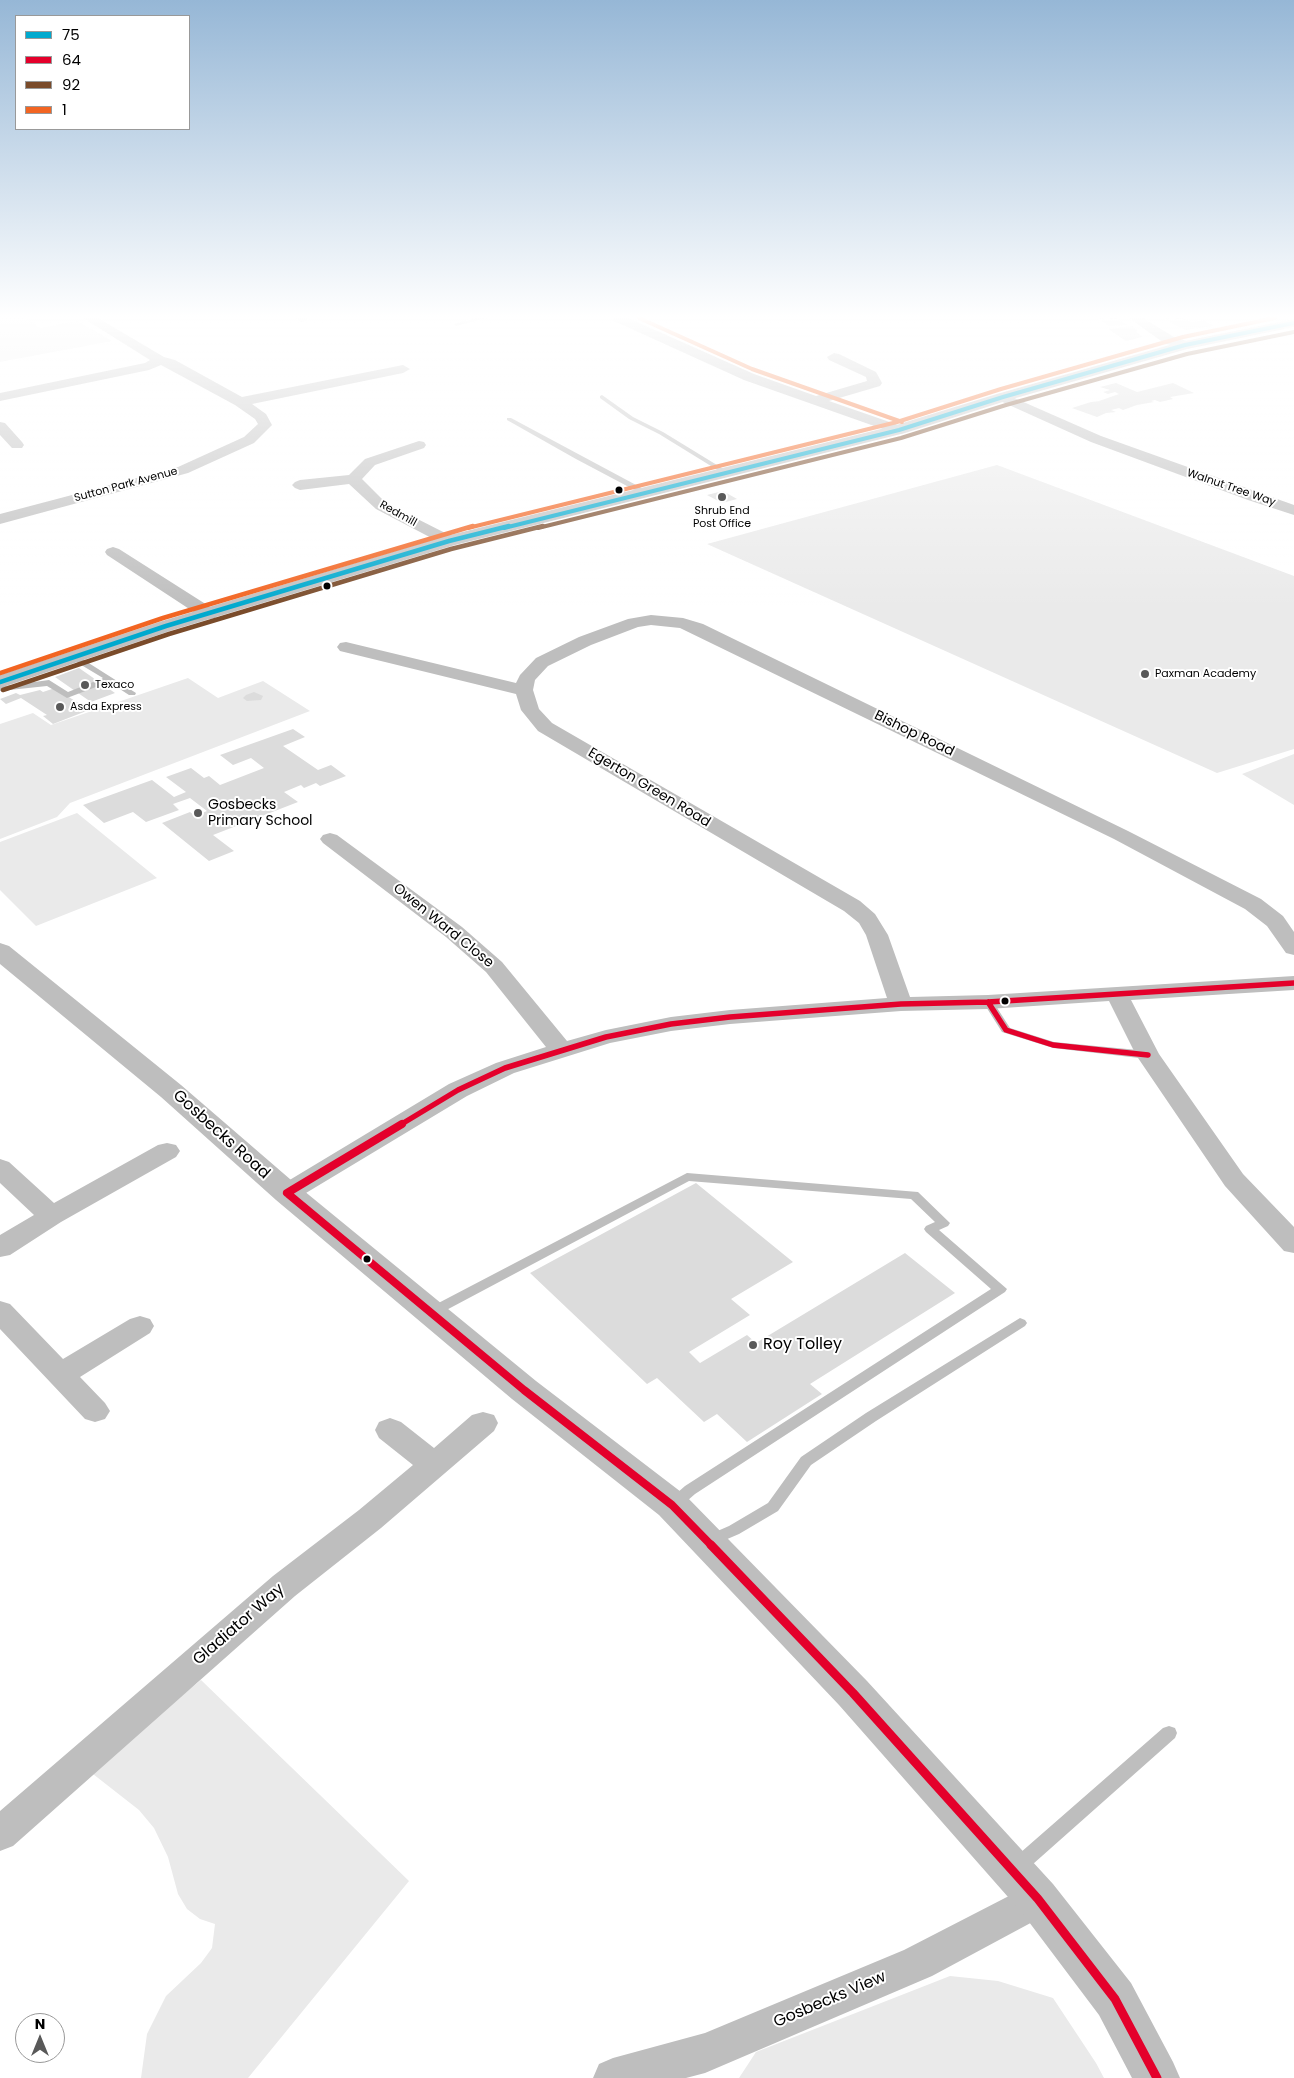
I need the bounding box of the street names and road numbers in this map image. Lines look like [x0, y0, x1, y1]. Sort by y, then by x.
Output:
street label: Sutton Park Avenue [73, 465, 179, 505]
street label: Walnut Tree Way [1185, 467, 1277, 509]
street label: Redmill [377, 498, 419, 530]
street label: Bishop Road [871, 707, 957, 761]
street label: Egerton Green Road [585, 745, 713, 831]
street label: Owen Ward Close [389, 880, 497, 972]
street label: Gosbecks Road [169, 1086, 273, 1184]
street label: Gladiator Way [189, 1580, 289, 1670]
street label: Gosbecks View [771, 1968, 889, 2032]

